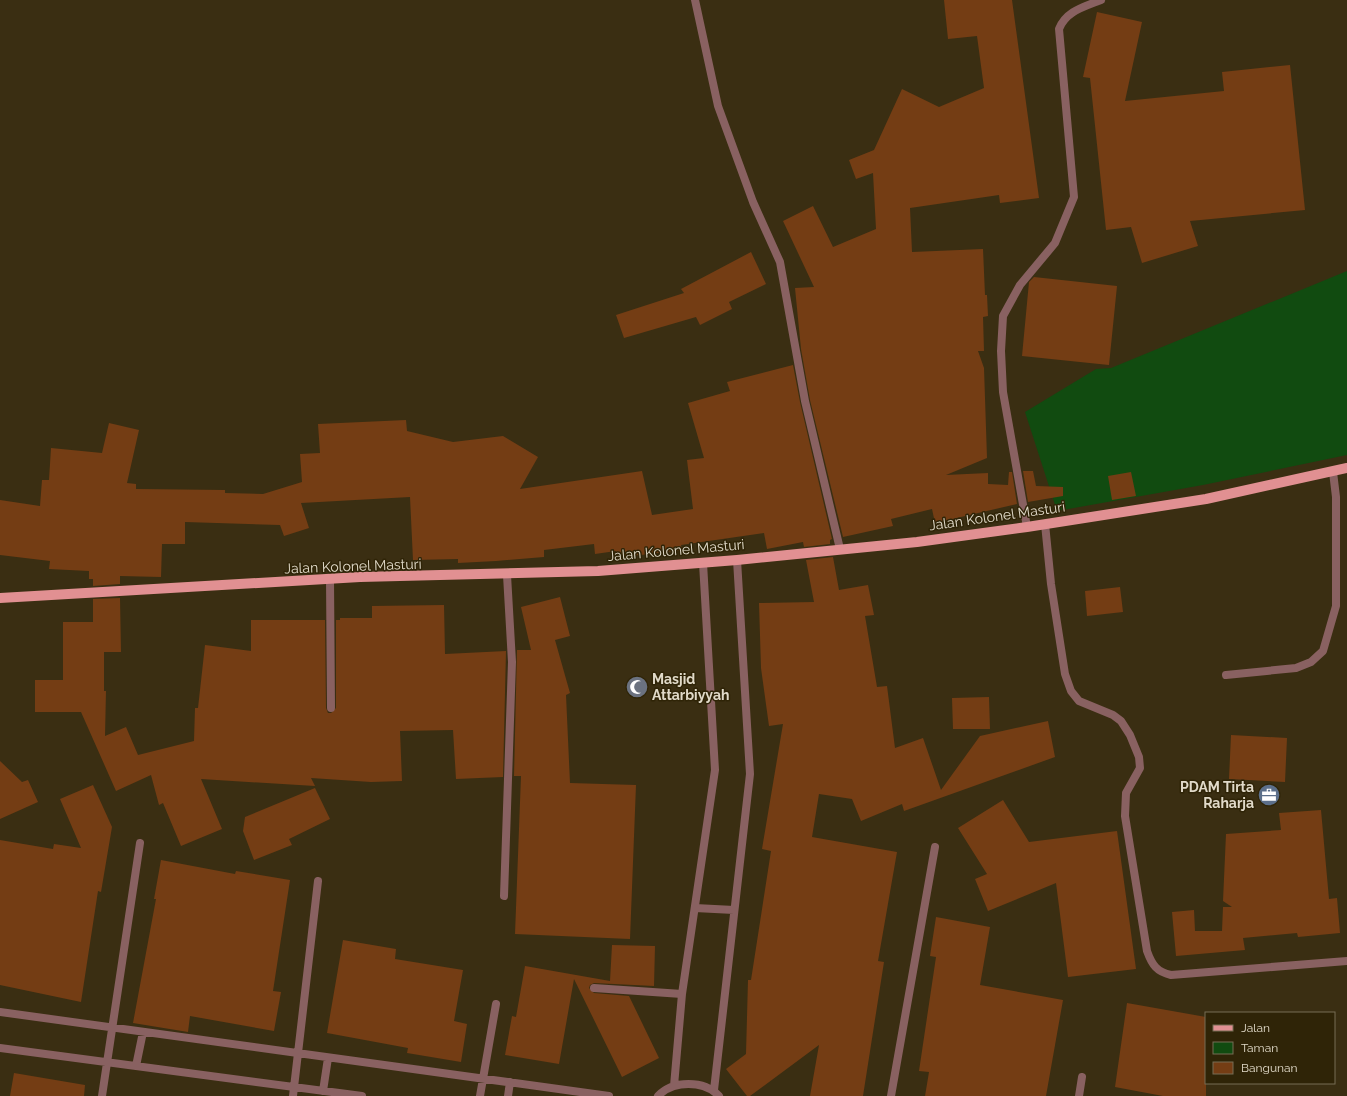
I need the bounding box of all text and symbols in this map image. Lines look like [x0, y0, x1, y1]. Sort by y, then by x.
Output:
street label: Jalan Kolonel Masturi [928, 499, 1066, 533]
street label: Jalan Kolonel Masturi [607, 536, 745, 564]
street label: Jalan Kolonel Masturi [284, 556, 422, 576]
place label: Masjid Attarbiyyah [652, 671, 729, 703]
mosque icon: Masjid Attarbiyyah [624, 674, 650, 700]
place label: PDAM Tirta Raharja [1180, 779, 1254, 811]
office icon: PDAM Tirta Raharja [1256, 782, 1282, 808]
legend [1205, 1012, 1335, 1084]
text: Jalan [1241, 1021, 1270, 1035]
text: Taman [1241, 1041, 1278, 1055]
text: Bangunan [1241, 1061, 1298, 1075]

